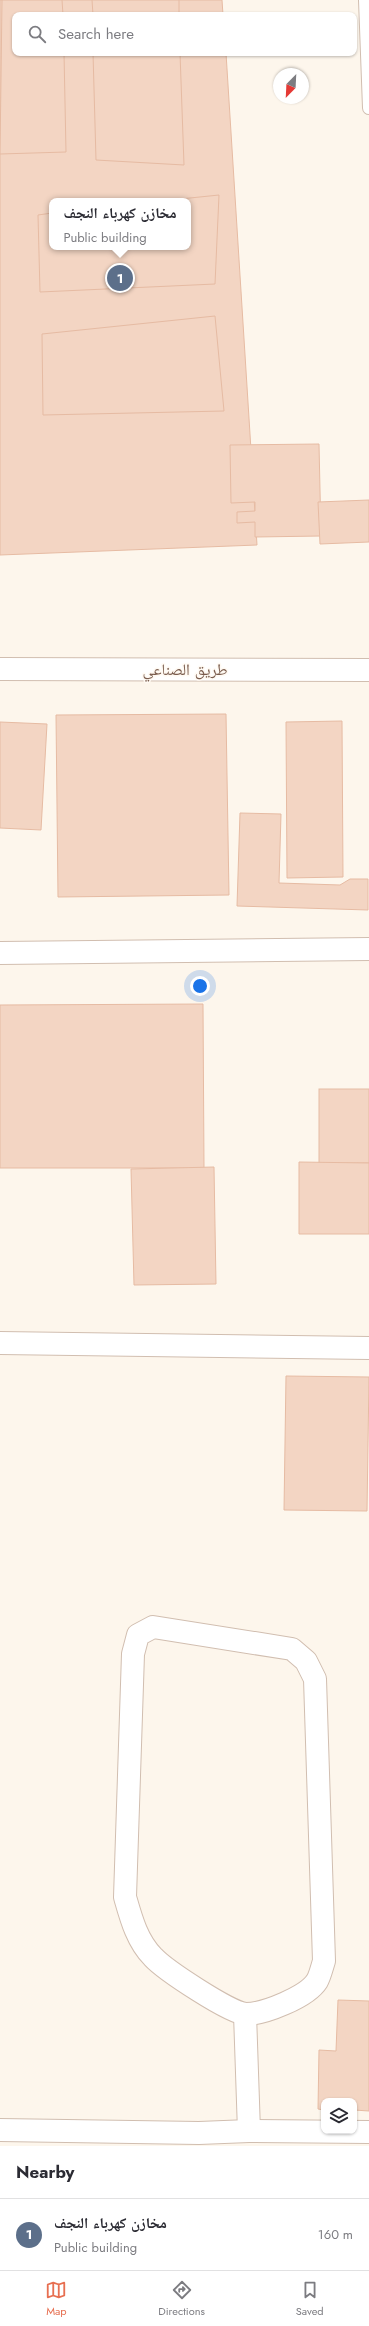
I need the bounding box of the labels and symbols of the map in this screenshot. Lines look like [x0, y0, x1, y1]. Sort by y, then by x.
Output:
north arrow [273, 68, 309, 104]
pin: 1 [107, 263, 133, 293]
street label: طريق الصناعي [142, 658, 228, 682]
your location [190, 976, 210, 996]

